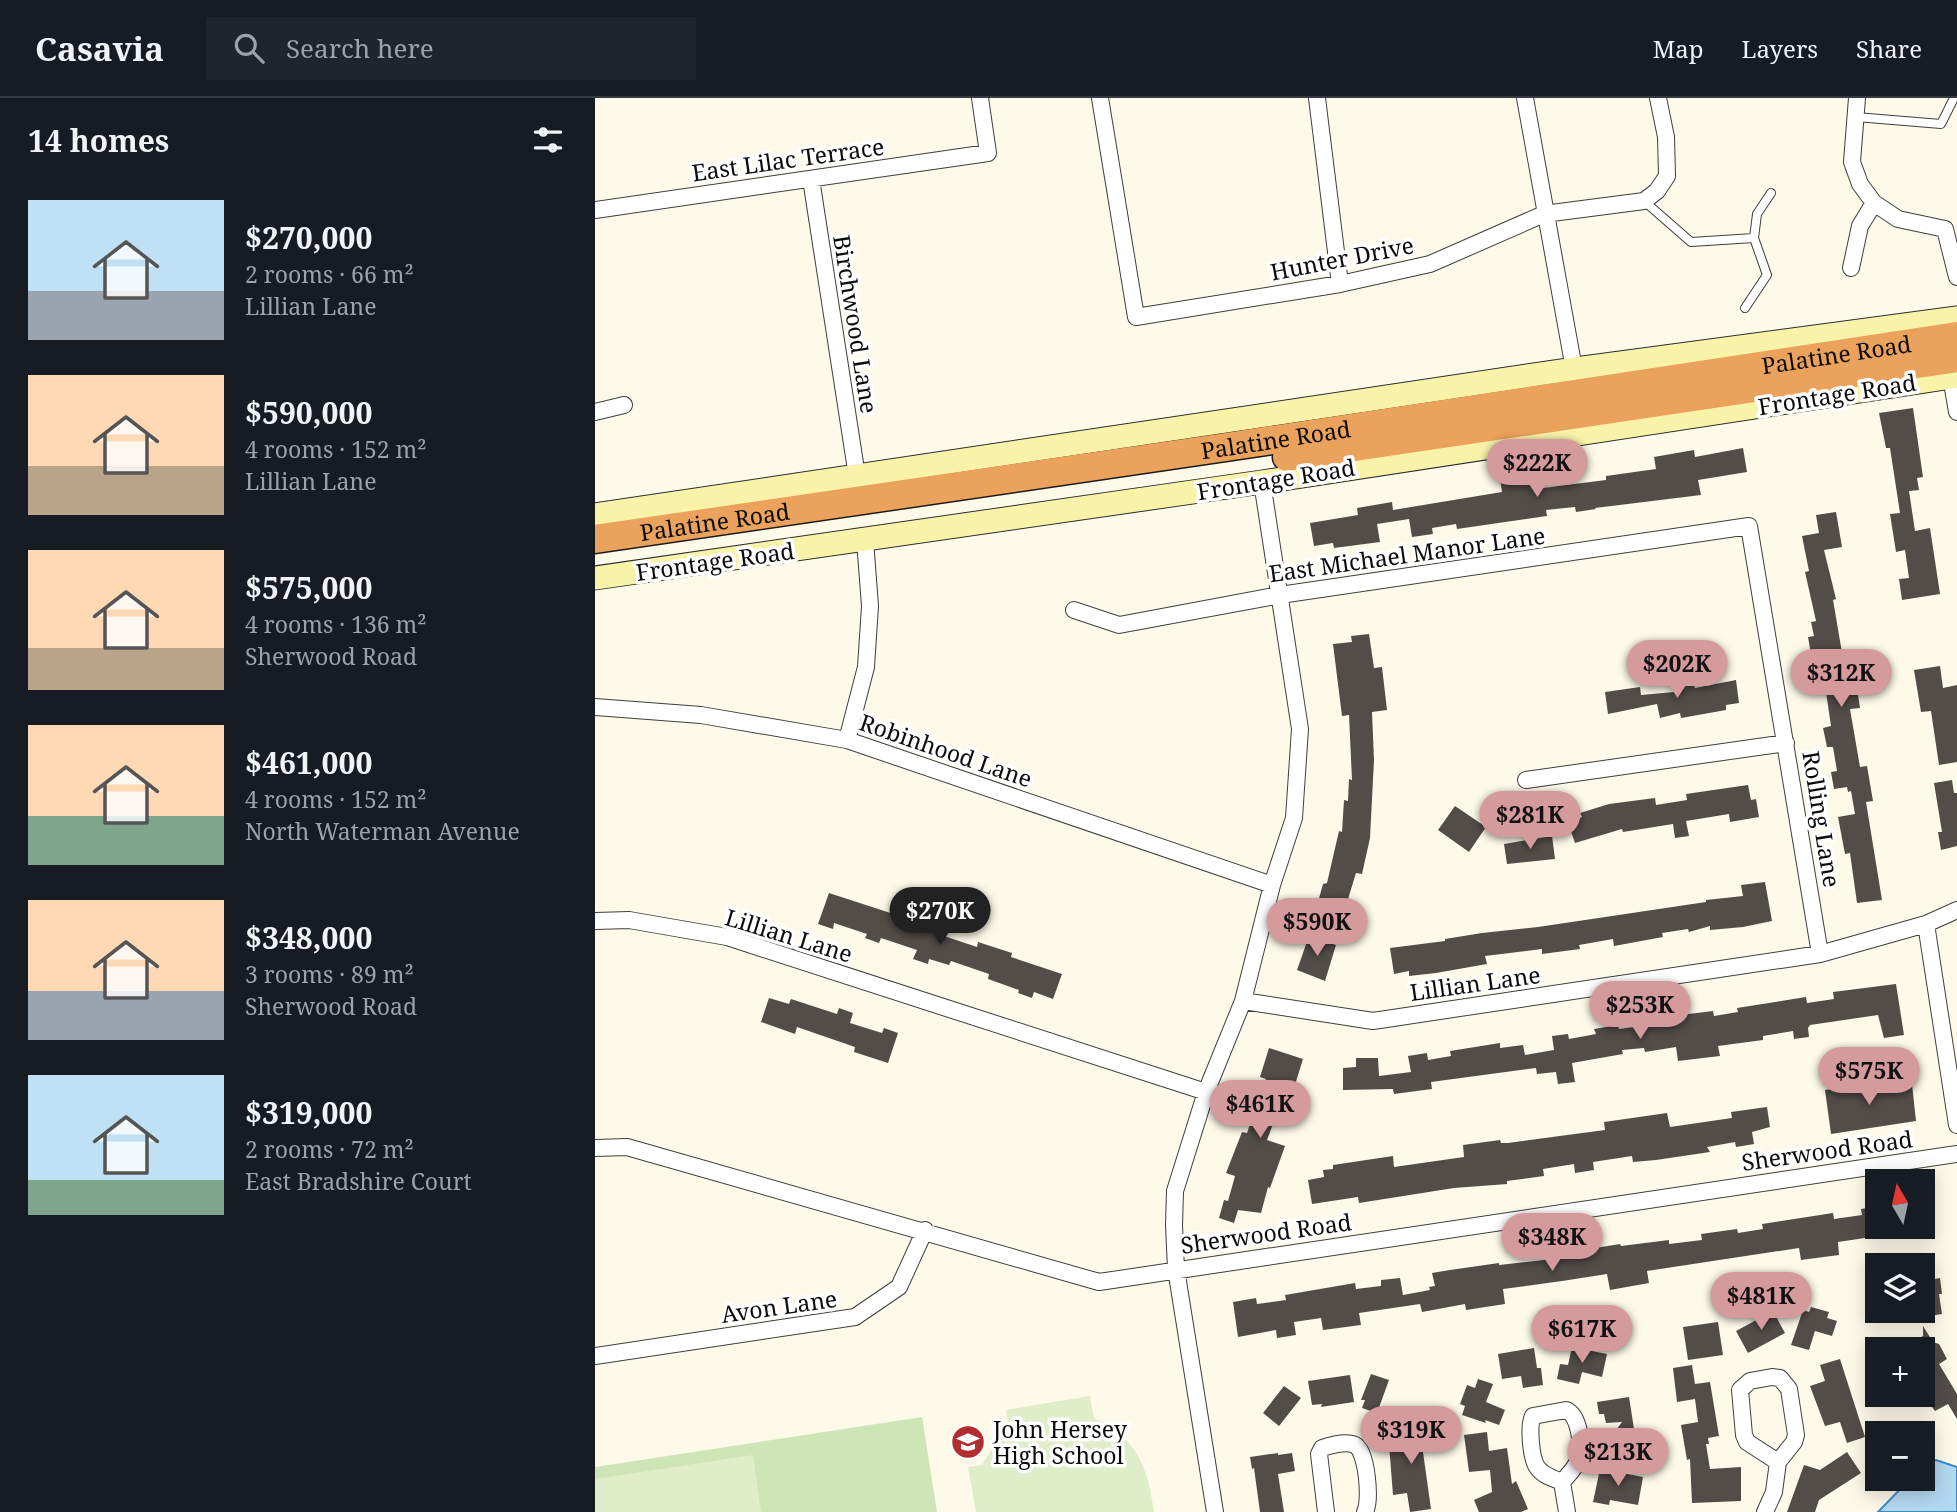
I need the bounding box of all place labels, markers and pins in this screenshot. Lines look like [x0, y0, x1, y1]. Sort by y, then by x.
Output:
pin: $222K [1488, 440, 1586, 499]
pin: $202K [1628, 640, 1726, 700]
pin: $312K [1792, 650, 1890, 709]
pin: $281K [1481, 792, 1579, 851]
pin: $270K [891, 888, 989, 947]
pin: $590K [1268, 898, 1366, 958]
pin: $253K [1591, 982, 1689, 1041]
pin: $575K [1820, 1048, 1918, 1107]
pin: $461K [1211, 1080, 1309, 1140]
pin: $348K [1503, 1214, 1601, 1273]
pin: $481K [1712, 1272, 1810, 1332]
pin: $617K [1533, 1306, 1631, 1365]
pin: $319K [1362, 1406, 1460, 1466]
place label: John Hersey High School [992, 1413, 1127, 1471]
school or university icon: John Hersey High School [949, 1423, 987, 1461]
pin: $213K [1569, 1428, 1667, 1488]

